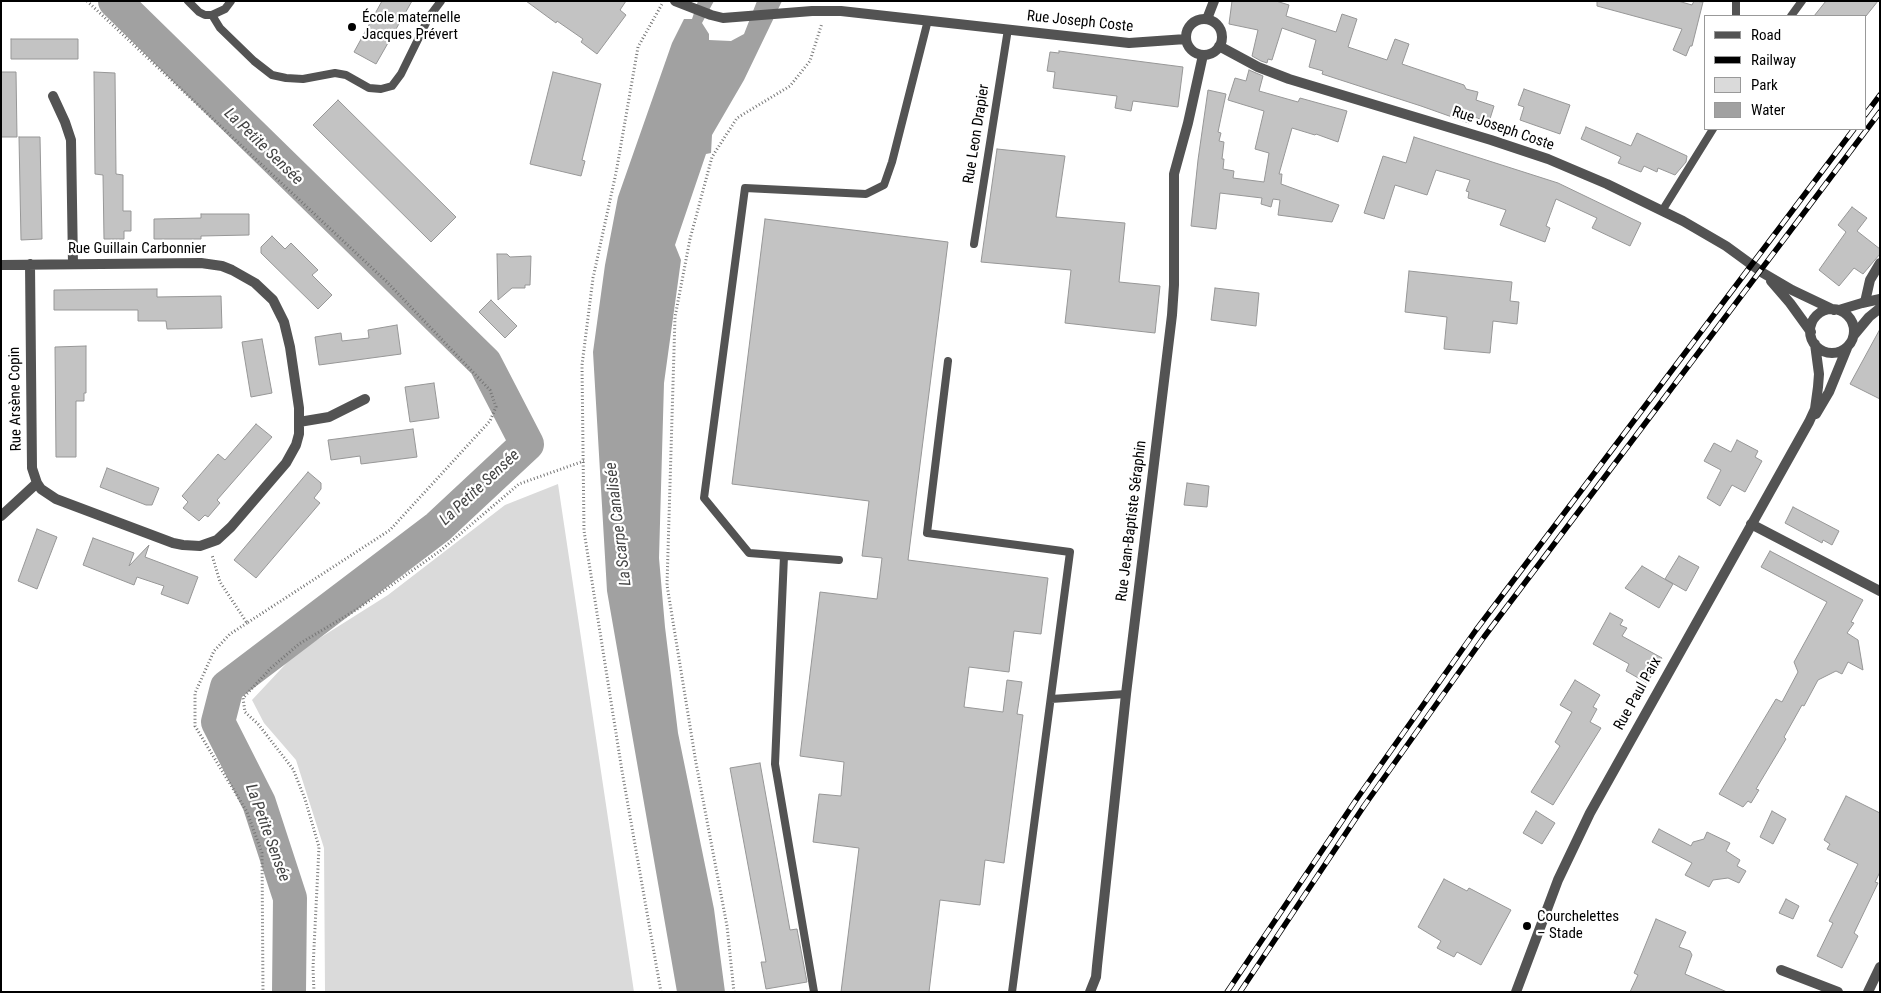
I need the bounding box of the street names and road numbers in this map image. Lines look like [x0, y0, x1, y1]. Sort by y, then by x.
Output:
street label: Rue Joseph Coste [1026, 7, 1134, 37]
street label: Rue Leon Drapier [960, 83, 994, 185]
street label: Rue Joseph Coste [1450, 103, 1556, 155]
street label: Rue Guillain Carbonnier [68, 240, 206, 258]
street label: Rue Arsène Copin [6, 347, 26, 451]
street label: Rue Jean-Baptiste Séraphin [1113, 439, 1151, 603]
street label: Rue Paul Paix [1611, 654, 1665, 734]

